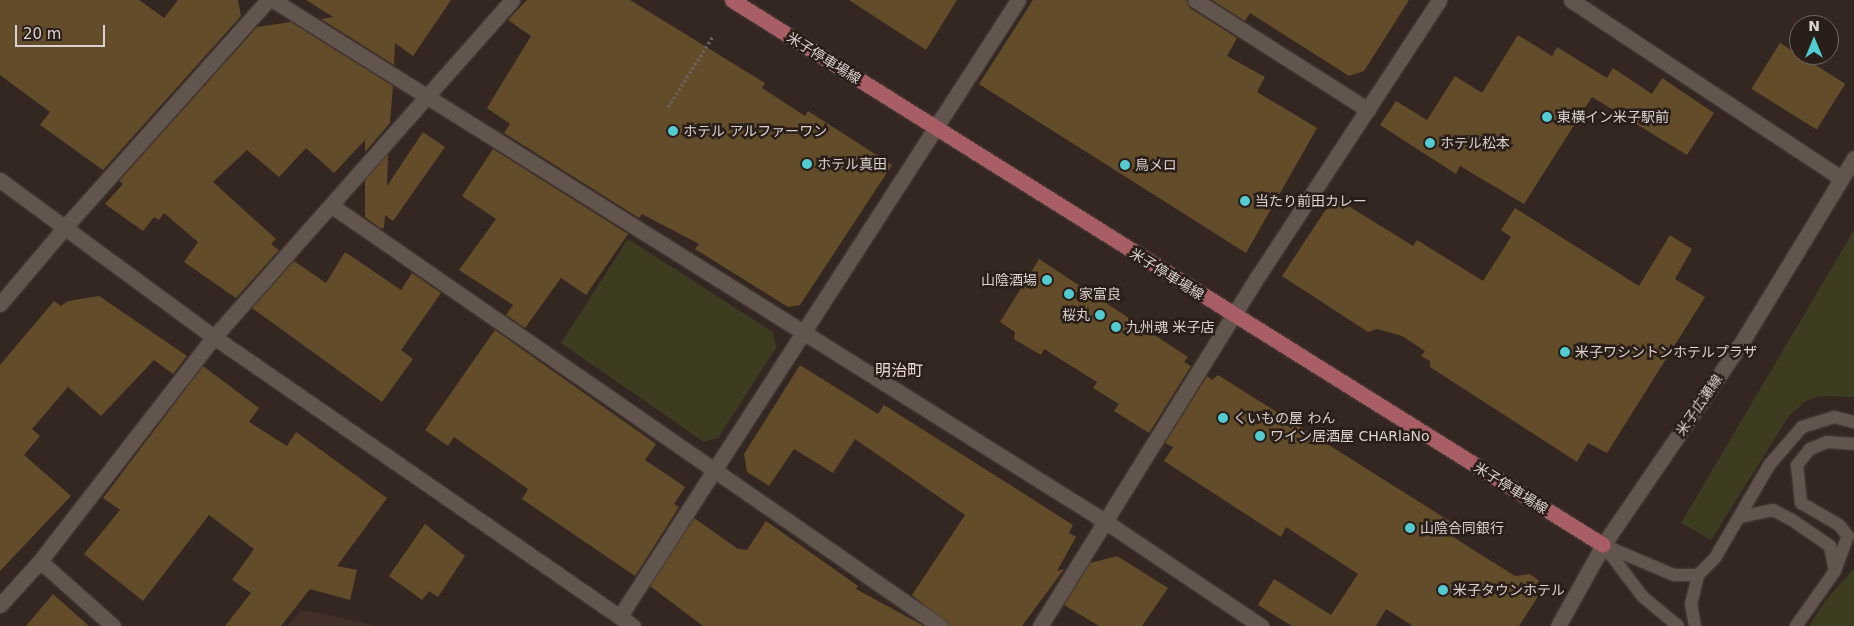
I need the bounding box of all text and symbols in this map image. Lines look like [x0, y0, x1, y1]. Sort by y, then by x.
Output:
scale bar [18, 15, 108, 47]
north arrow [1789, 15, 1839, 65]
text: N [1808, 18, 1820, 34]
text: 20 m [23, 25, 61, 43]
street label: 米子停車場線 [784, 29, 864, 87]
place label: 東横イン米子駅前 [1557, 109, 1669, 125]
marker: 東横イン米子駅前 [1541, 111, 1553, 123]
place label: ホテル アルファーワン [683, 123, 827, 139]
marker: ホテル アルファーワン [667, 125, 679, 137]
place label: ホテル松本 [1440, 135, 1510, 151]
marker: ホテル松本 [1424, 137, 1436, 149]
place label: ホテル真田 [817, 156, 887, 172]
place label: 鳥メロ [1135, 157, 1177, 173]
marker: ホテル真田 [801, 158, 813, 170]
marker: 鳥メロ [1119, 159, 1131, 171]
place label: 当たり前田カレー [1255, 193, 1367, 209]
marker: 当たり前田カレー [1239, 195, 1251, 207]
street label: 米子停車場線 [1127, 245, 1207, 303]
place label: 山陰酒場 [981, 272, 1037, 288]
marker: 山陰酒場 [1041, 274, 1053, 286]
place label: 家富良 [1079, 286, 1121, 302]
marker: 家富良 [1063, 288, 1075, 300]
place label: 桜丸 [1062, 307, 1090, 323]
marker: 桜丸 [1094, 309, 1106, 321]
place label: 九州魂 米子店 [1126, 319, 1214, 335]
marker: 九州魂 米子店 [1110, 321, 1122, 333]
place label: 米子ワシントンホテルプラザ [1575, 344, 1757, 360]
marker: 米子ワシントンホテルプラザ [1559, 346, 1571, 358]
district label: 明治町 [875, 361, 923, 381]
street label: 米子広瀬線 [1672, 371, 1726, 439]
place label: くいもの屋 わん [1233, 410, 1335, 426]
marker: くいもの屋 わん [1217, 412, 1229, 424]
place label: ワイン居酒屋 CHARlaNo [1270, 428, 1430, 444]
marker: ワイン居酒屋 CHARlaNo [1254, 430, 1266, 442]
street label: 米子停車場線 [1471, 459, 1551, 517]
place label: 山陰合同銀行 [1420, 520, 1504, 536]
marker: 山陰合同銀行 [1404, 522, 1416, 534]
place label: 米子タウンホテル [1453, 582, 1565, 598]
marker: 米子タウンホテル [1437, 584, 1449, 596]

